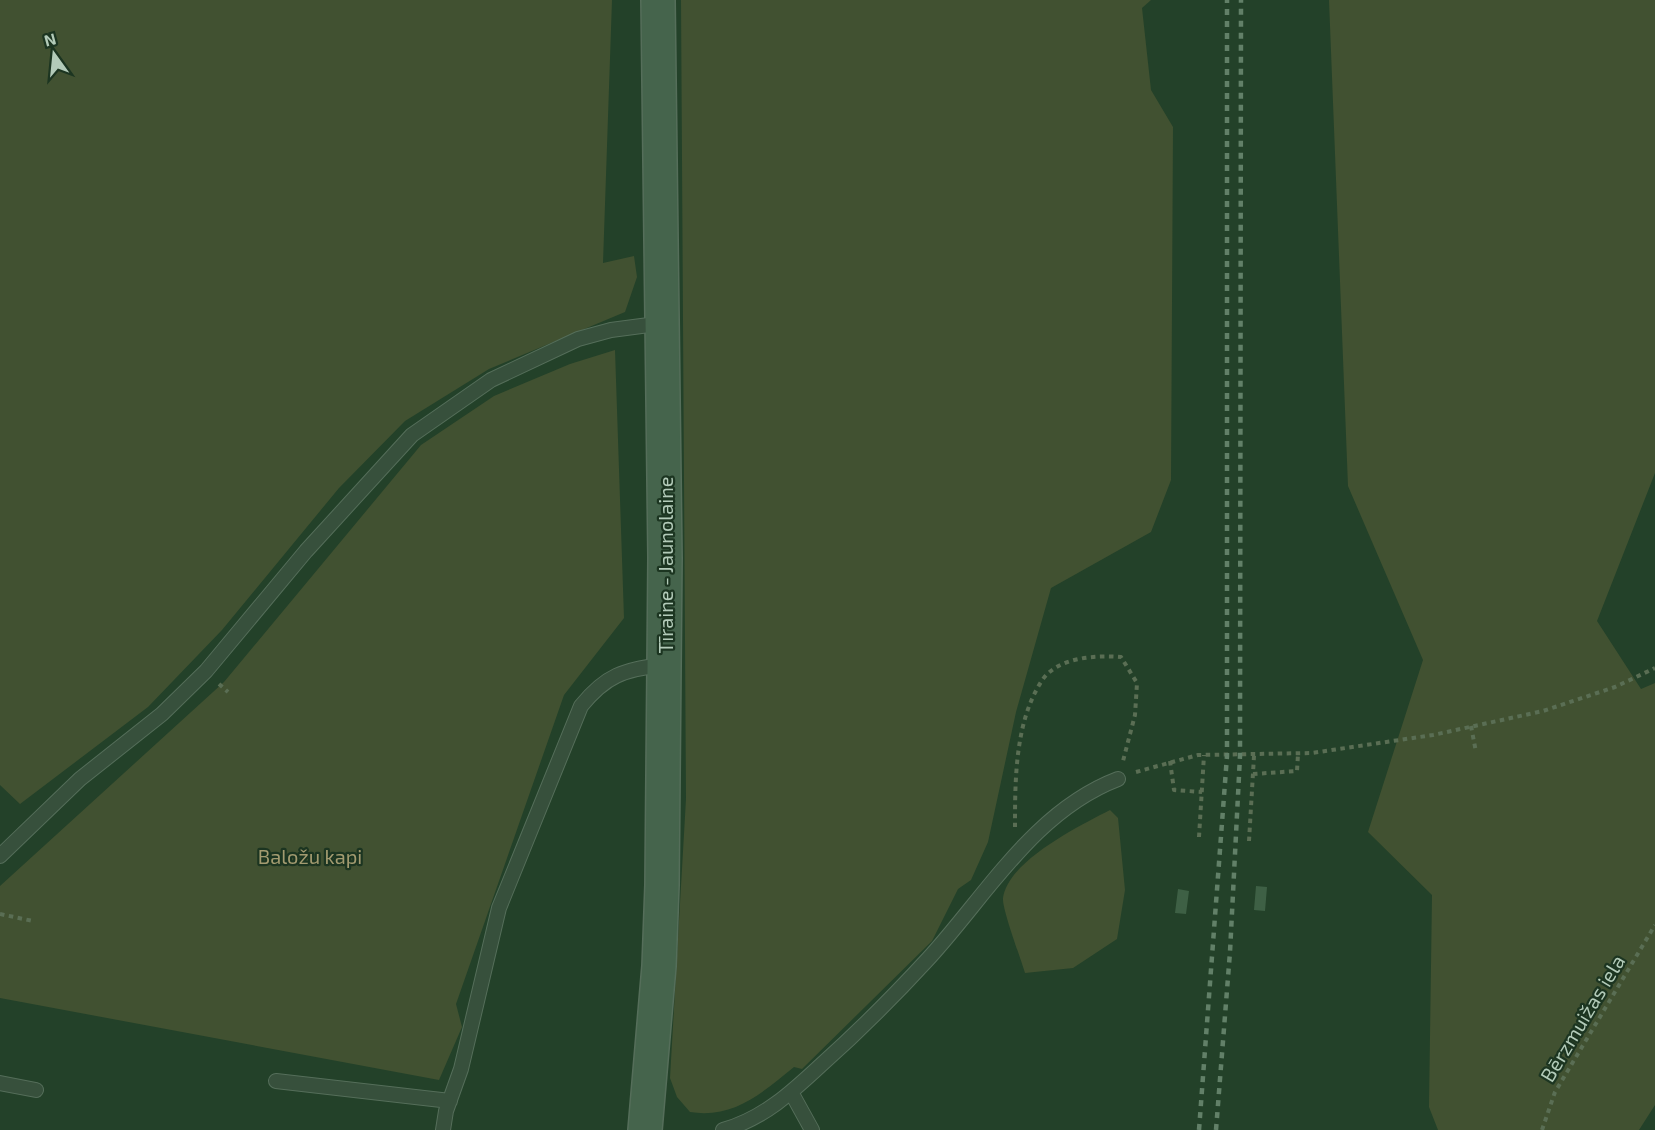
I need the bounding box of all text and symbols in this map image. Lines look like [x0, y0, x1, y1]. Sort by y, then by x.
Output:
north arrow [24, 24, 84, 84]
text: N [42, 28, 58, 50]
street label: Tīraine - Jaunolaine [653, 476, 677, 654]
park label: Baložu kapi [258, 844, 362, 868]
street label: Bērzmuižas iela [1535, 950, 1629, 1086]

